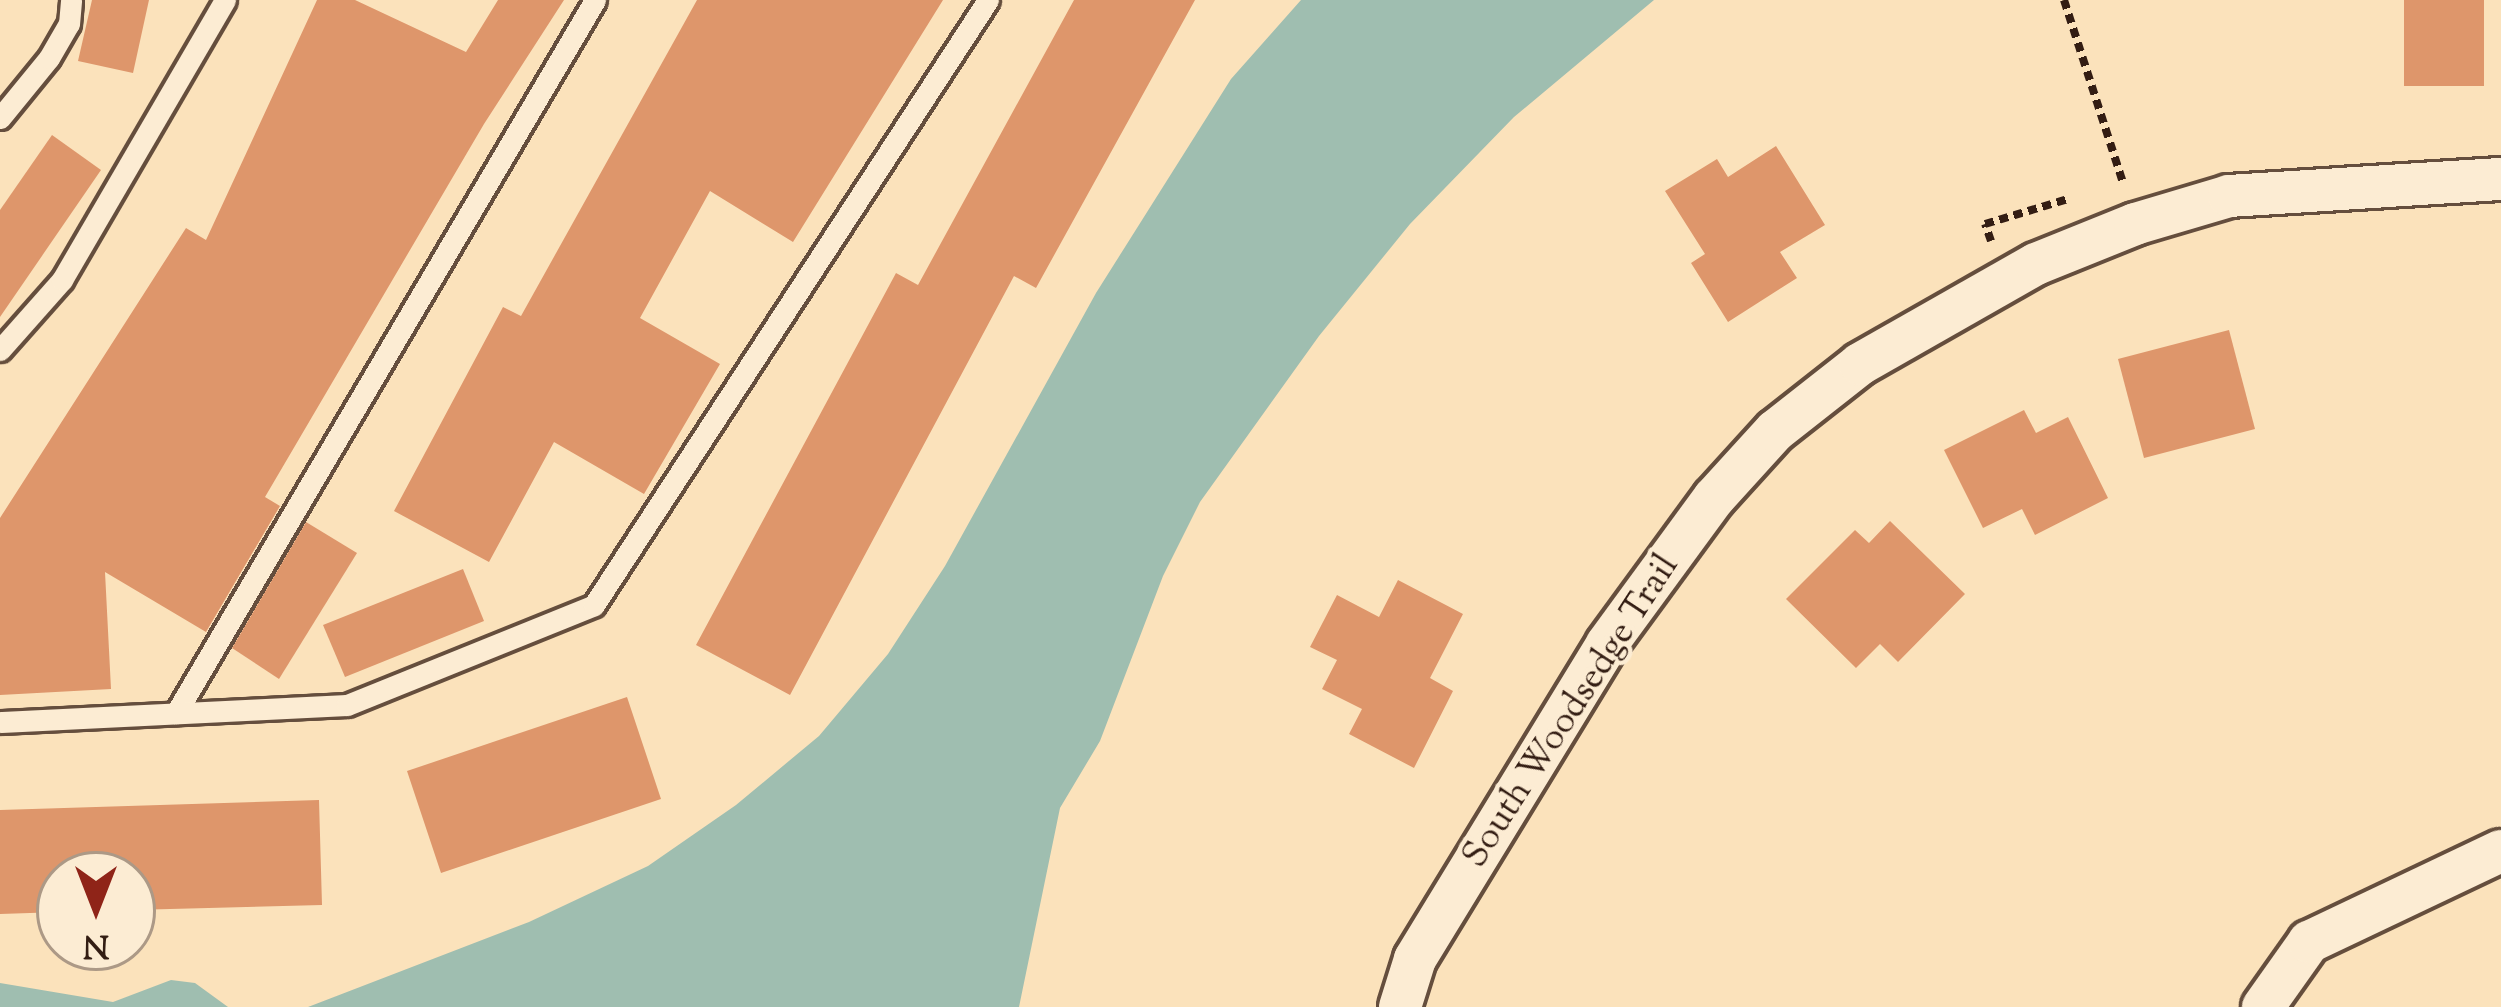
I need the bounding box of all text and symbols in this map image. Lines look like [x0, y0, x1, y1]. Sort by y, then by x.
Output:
street label: South Woodsedge Trail [1455, 547, 1689, 877]
north arrow [36, 851, 156, 971]
text: N [83, 920, 109, 968]

